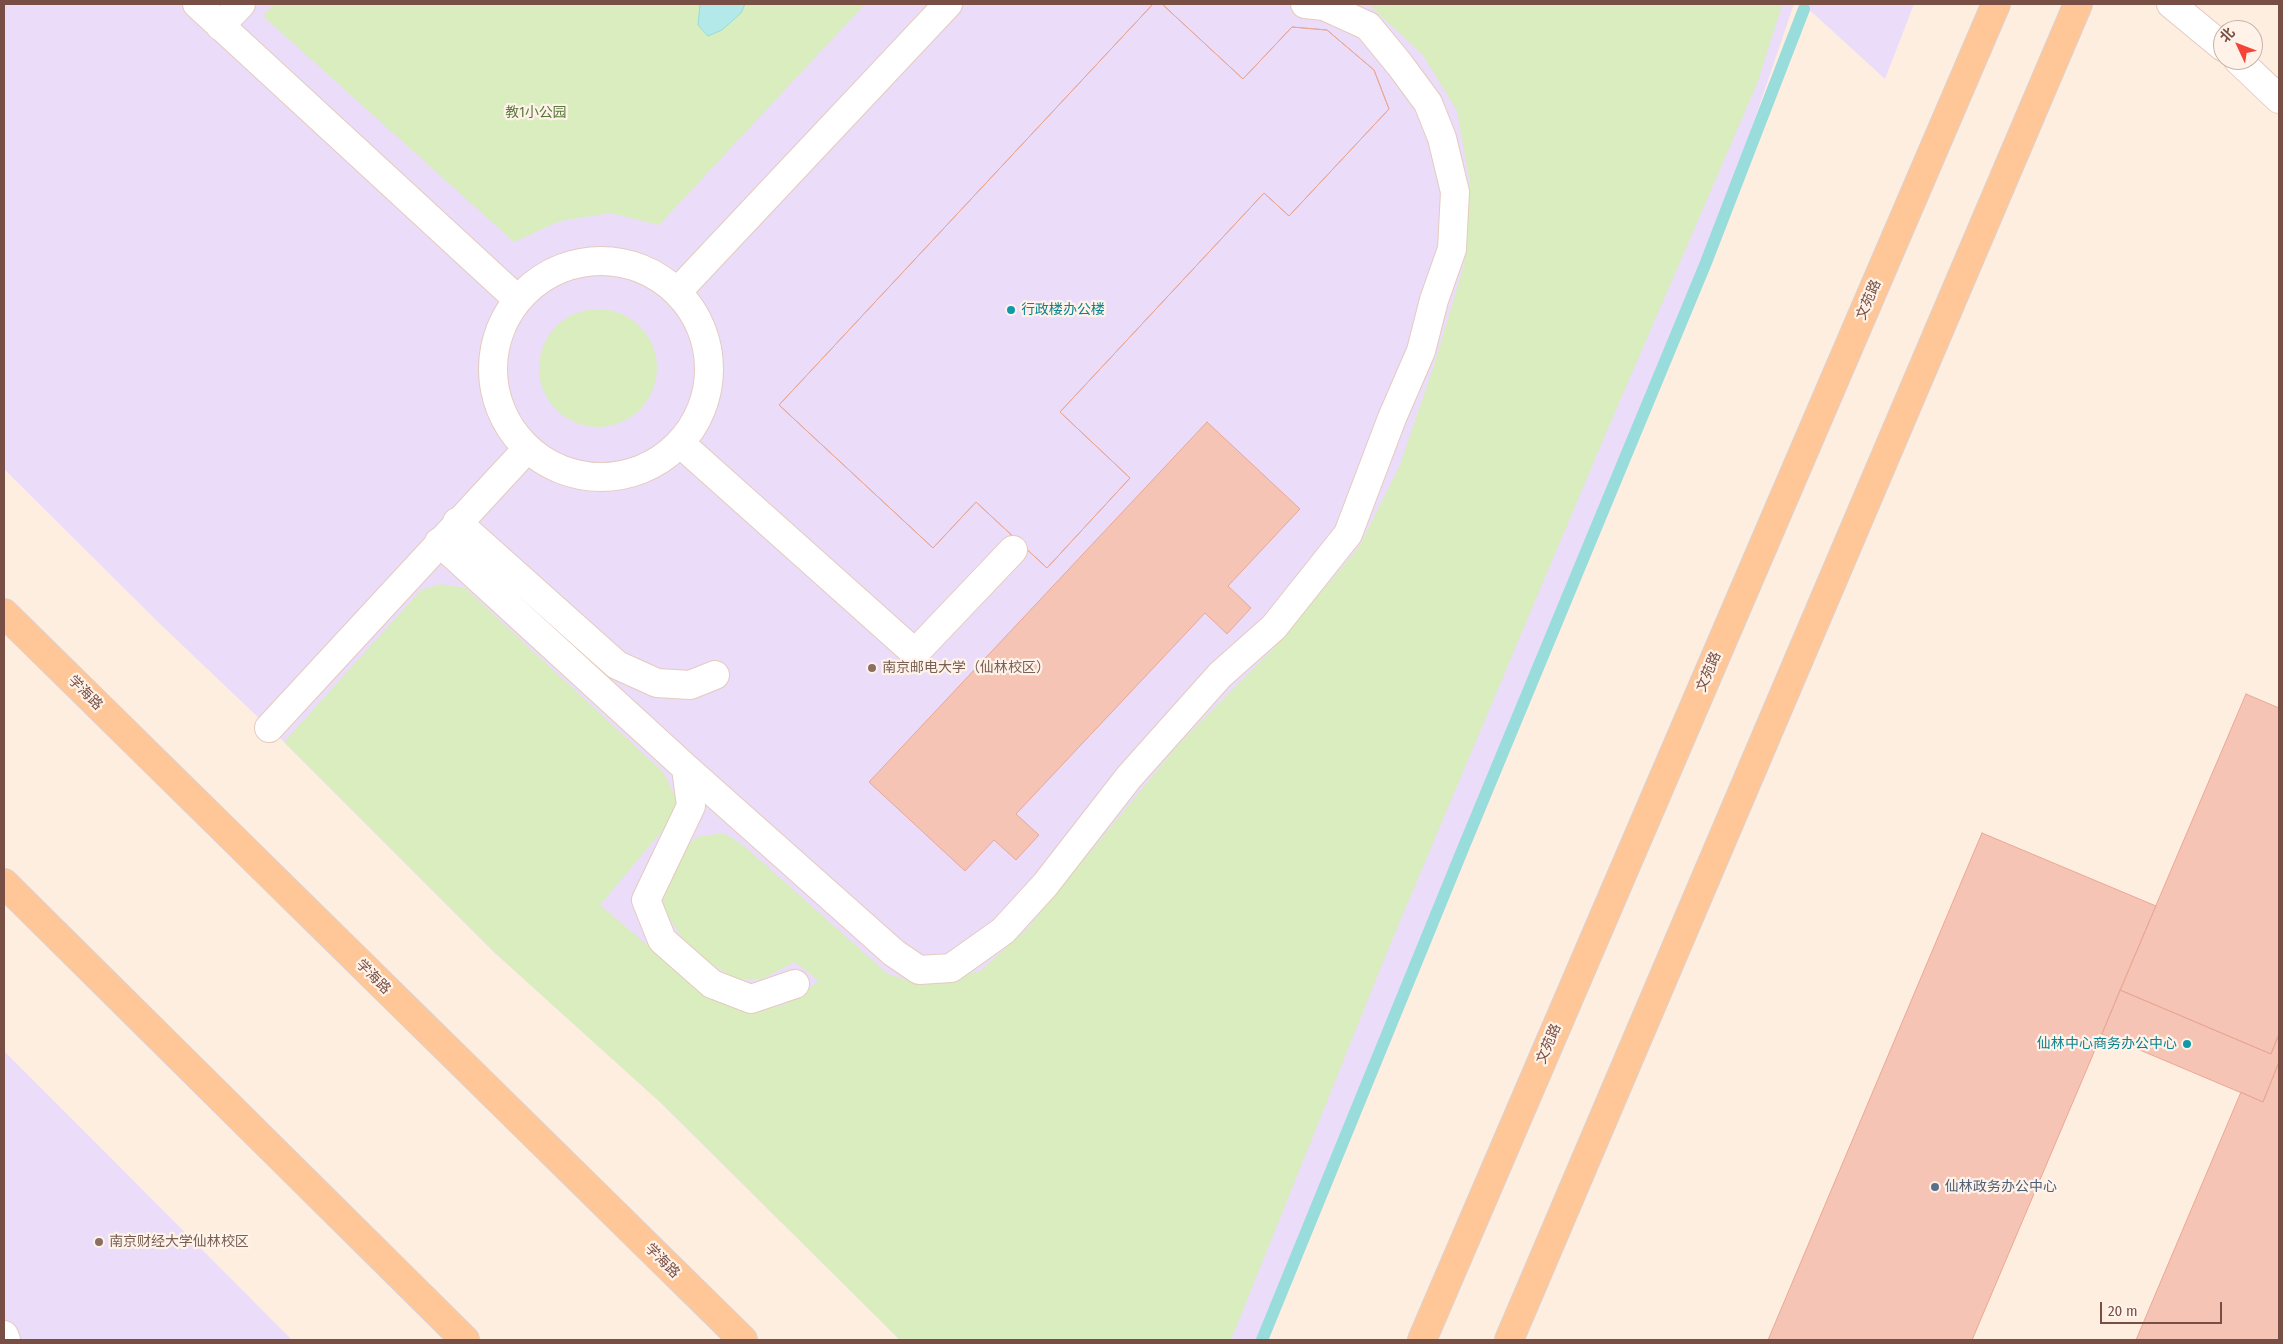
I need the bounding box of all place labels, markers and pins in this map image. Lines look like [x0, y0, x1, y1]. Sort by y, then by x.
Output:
place label: 行政楼办公楼 [1021, 302, 1105, 318]
marker: 行政楼办公楼 [1005, 304, 1017, 316]
place label: 南京邮电大学（仙林校区） [882, 660, 1050, 676]
marker: 南京邮电大学（仙林校区） [866, 662, 878, 674]
place label: 仙林中心商务办公中心 [2037, 1036, 2177, 1052]
marker: 仙林中心商务办公中心 [2181, 1038, 2193, 1050]
place label: 仙林政务办公中心 [1945, 1179, 2057, 1195]
marker: 仙林政务办公中心 [1929, 1181, 1941, 1193]
place label: 南京财经大学仙林校区 [109, 1234, 249, 1250]
marker: 南京财经大学仙林校区 [93, 1236, 105, 1248]

